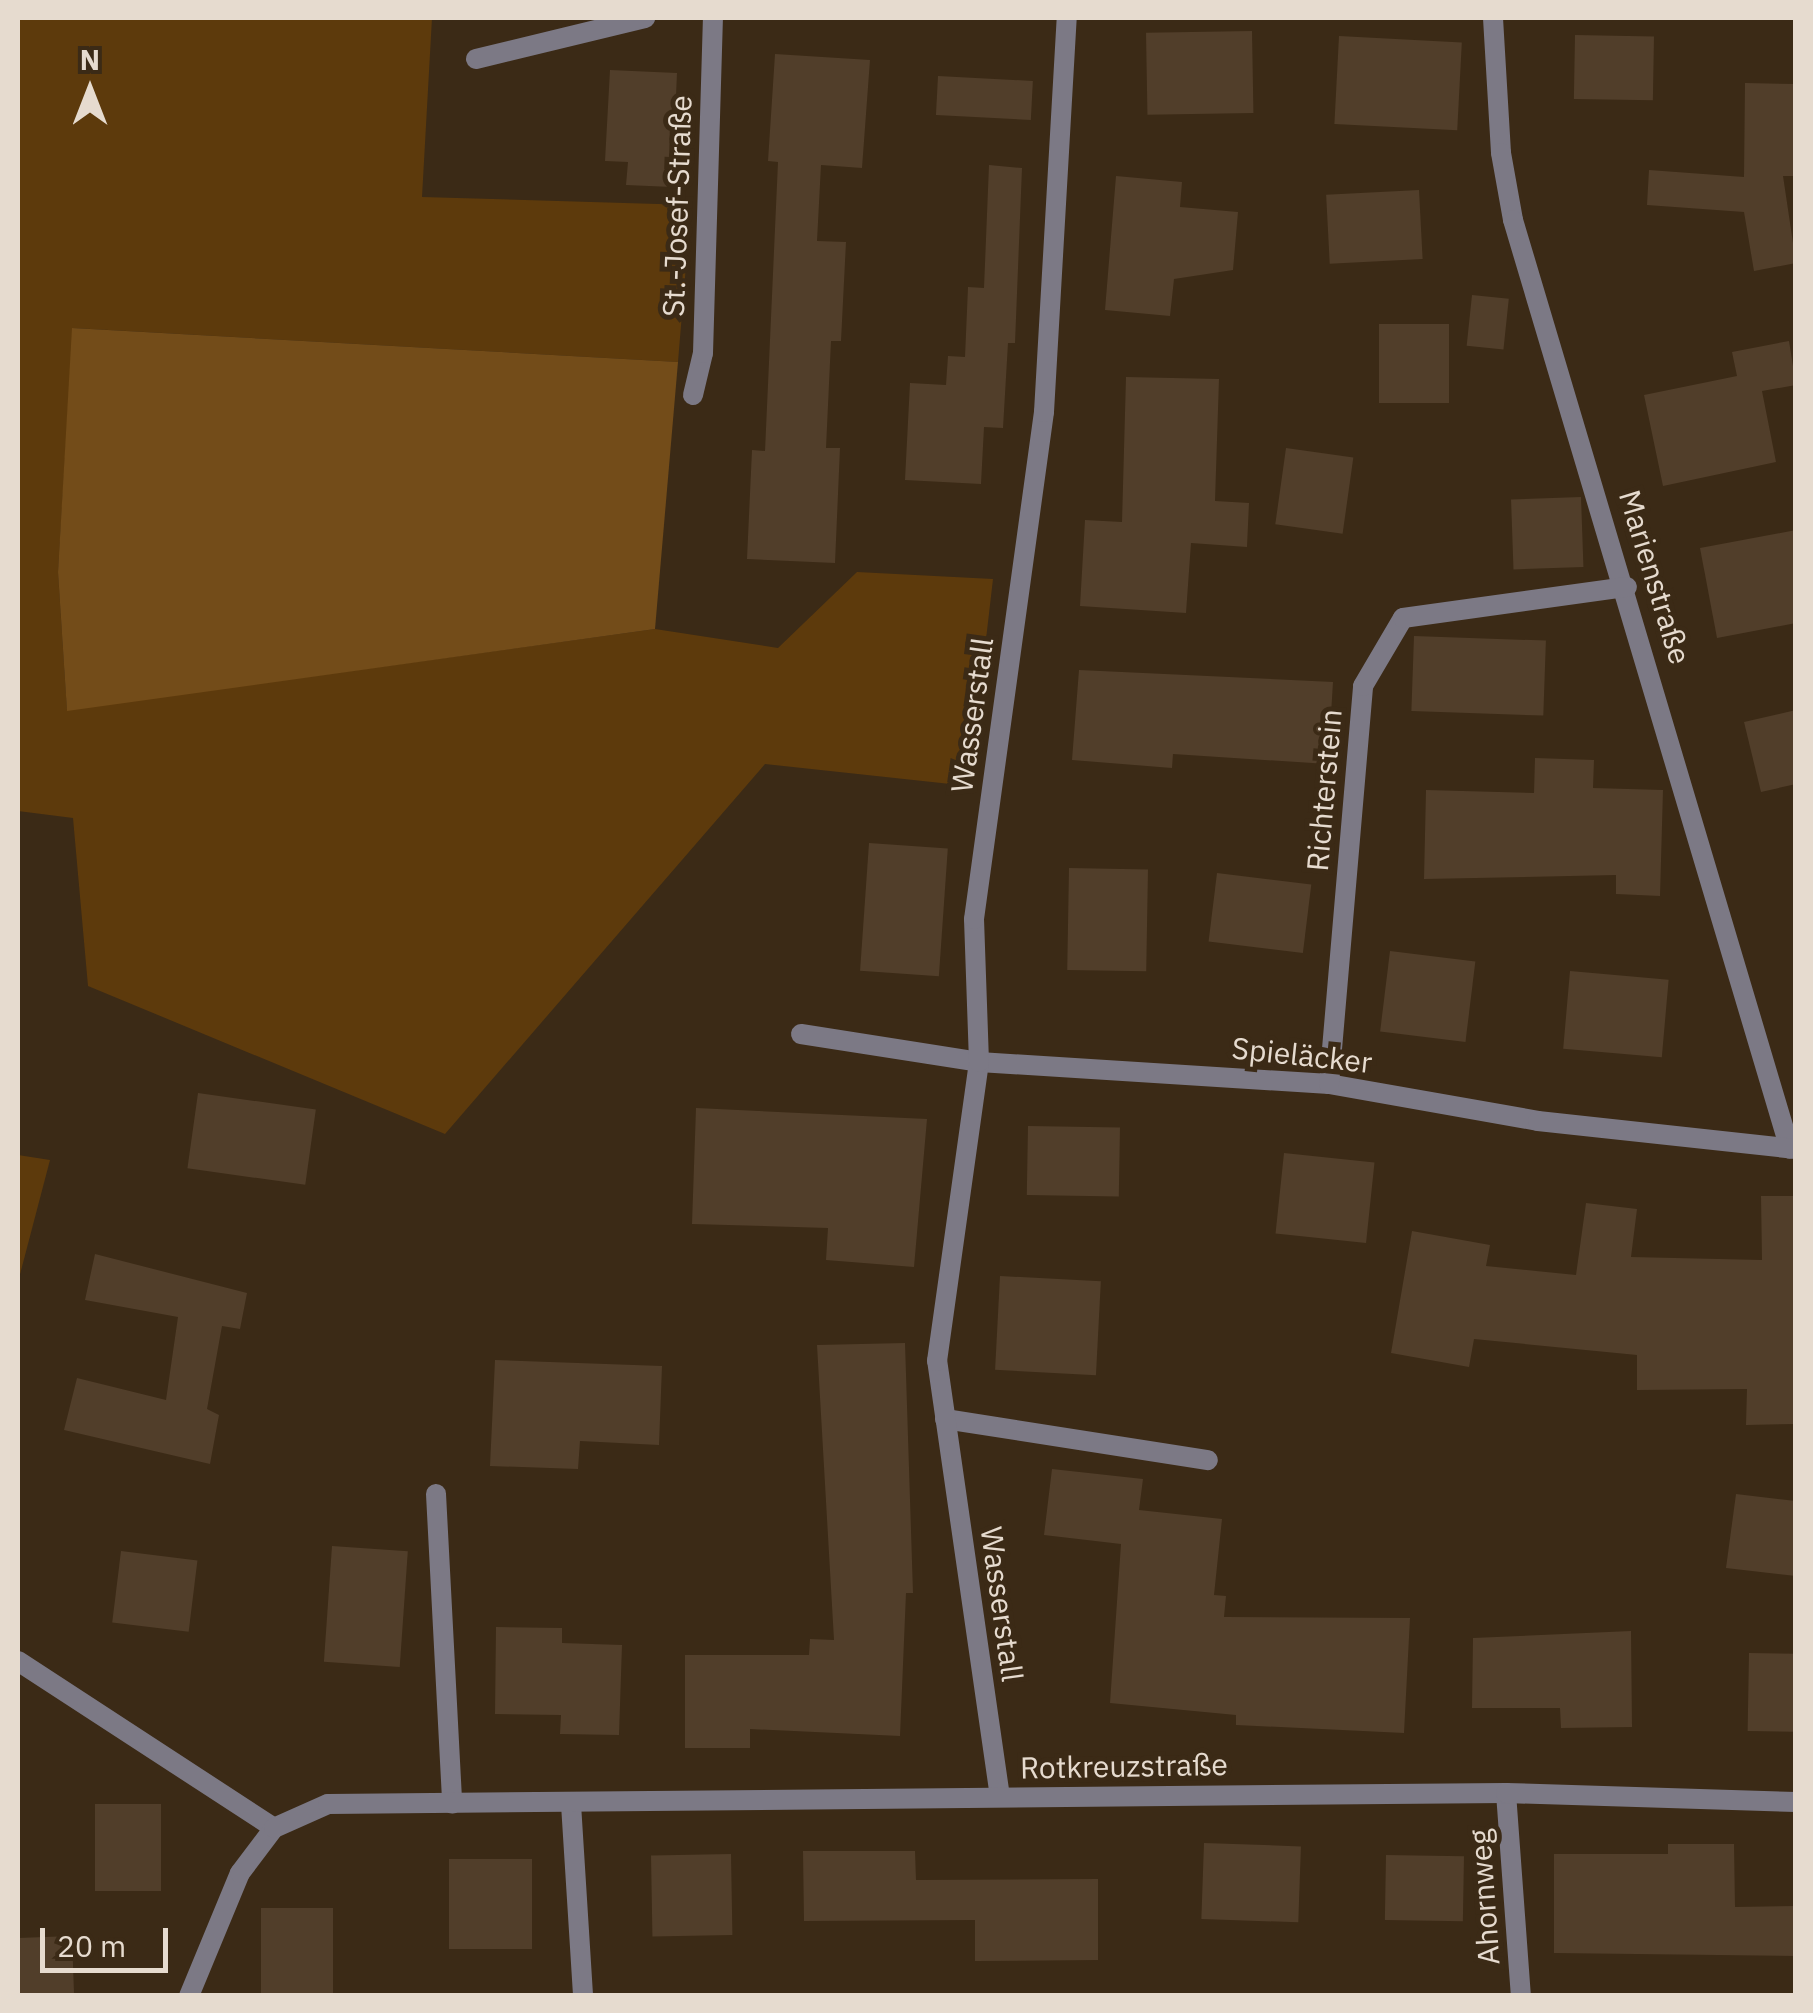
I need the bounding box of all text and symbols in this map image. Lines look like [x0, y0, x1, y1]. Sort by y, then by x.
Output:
north arrow [40, 40, 140, 140]
text: N [80, 41, 100, 78]
street label: St.-Josef-Straße [655, 94, 699, 318]
street label: Marienstraße [1611, 486, 1699, 668]
street label: Wasserstall [943, 635, 1001, 795]
street label: Richterstein [1299, 707, 1349, 873]
street label: Spieläcker [1230, 1030, 1374, 1080]
street label: Wasserstall [973, 1524, 1031, 1684]
street label: Rotkreuzstraße [1020, 1746, 1228, 1786]
street label: Ahornweg [1461, 1828, 1507, 1966]
scale bar [45, 1908, 172, 1970]
text: 20 m [57, 1926, 126, 1965]

